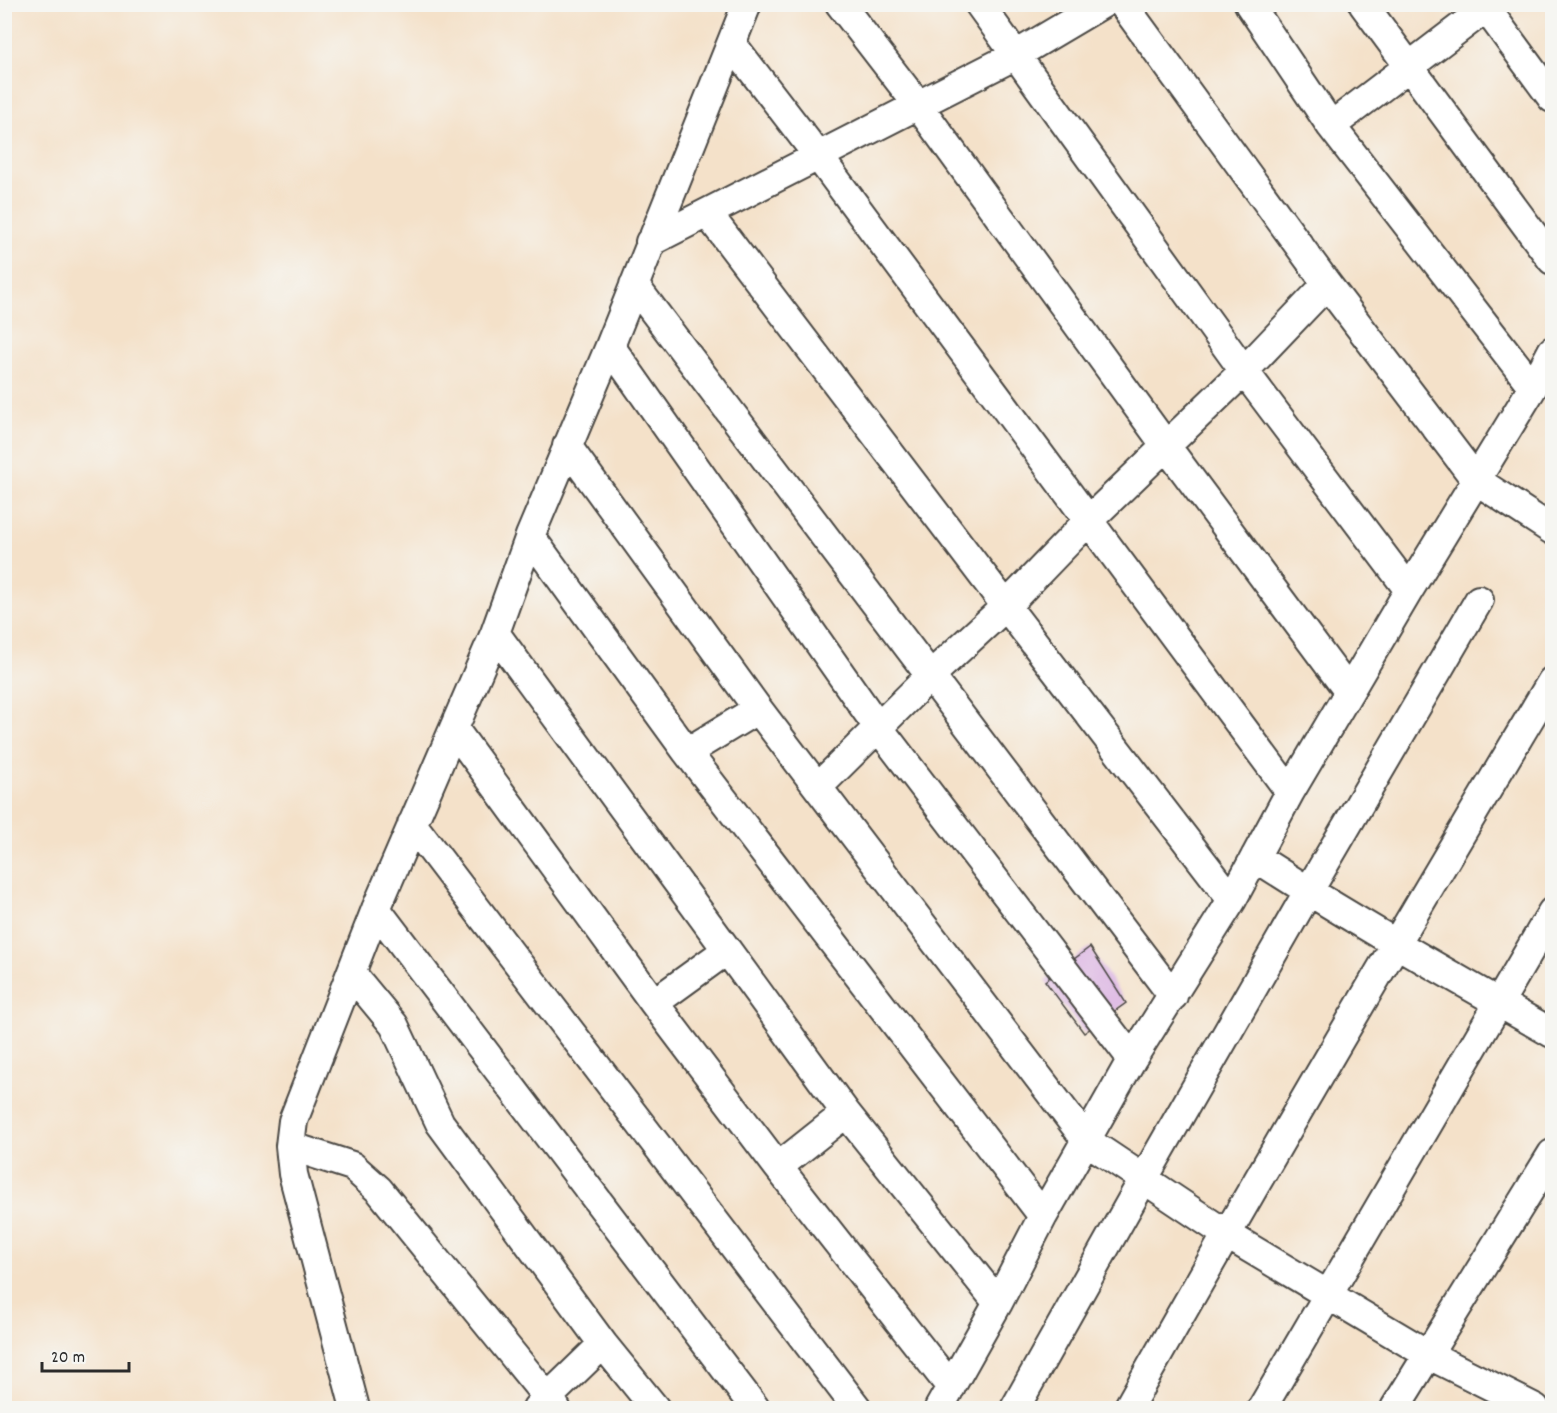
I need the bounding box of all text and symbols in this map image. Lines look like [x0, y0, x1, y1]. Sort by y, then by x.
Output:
scale bar [42, 1335, 129, 1373]
text: 20 m [51, 1346, 85, 1371]

